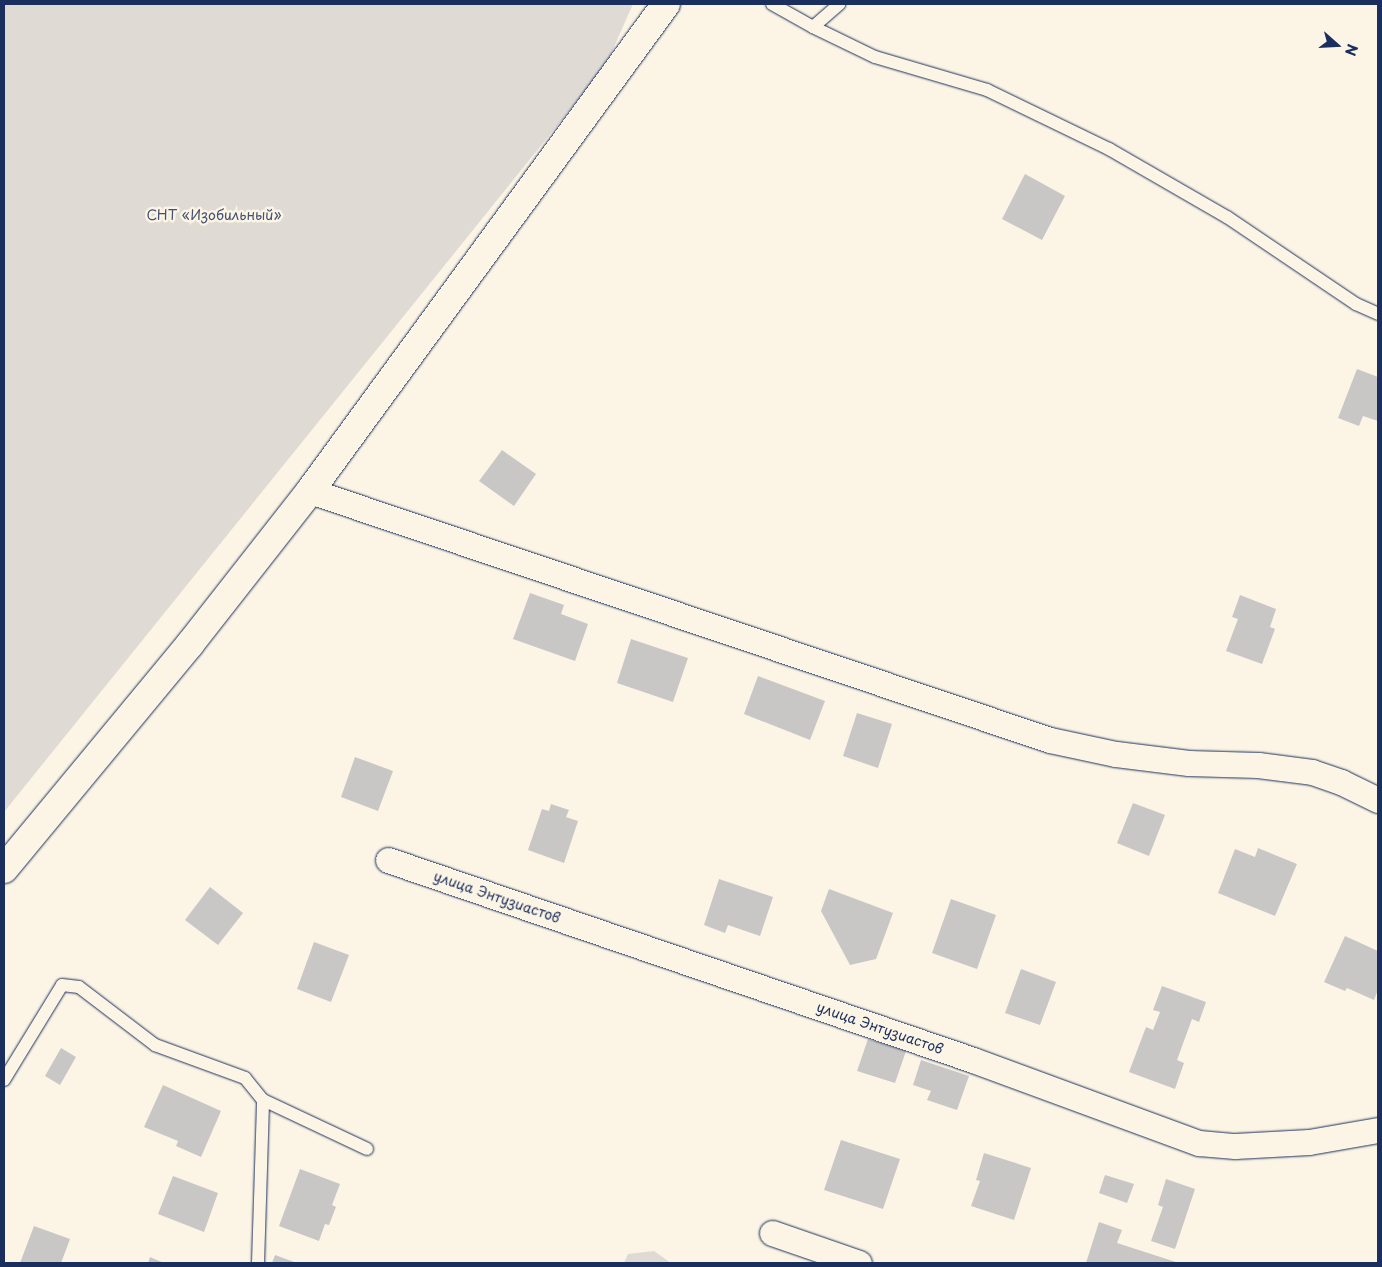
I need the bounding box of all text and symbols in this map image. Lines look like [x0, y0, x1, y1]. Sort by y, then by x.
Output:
north arrow [1312, 20, 1362, 70]
text: N [1340, 41, 1363, 59]
park label: СНТ «Изобильный» [146, 207, 282, 223]
street label: улица Энтузиастов [431, 867, 563, 927]
street label: улица Энтузиастов [814, 998, 946, 1058]

